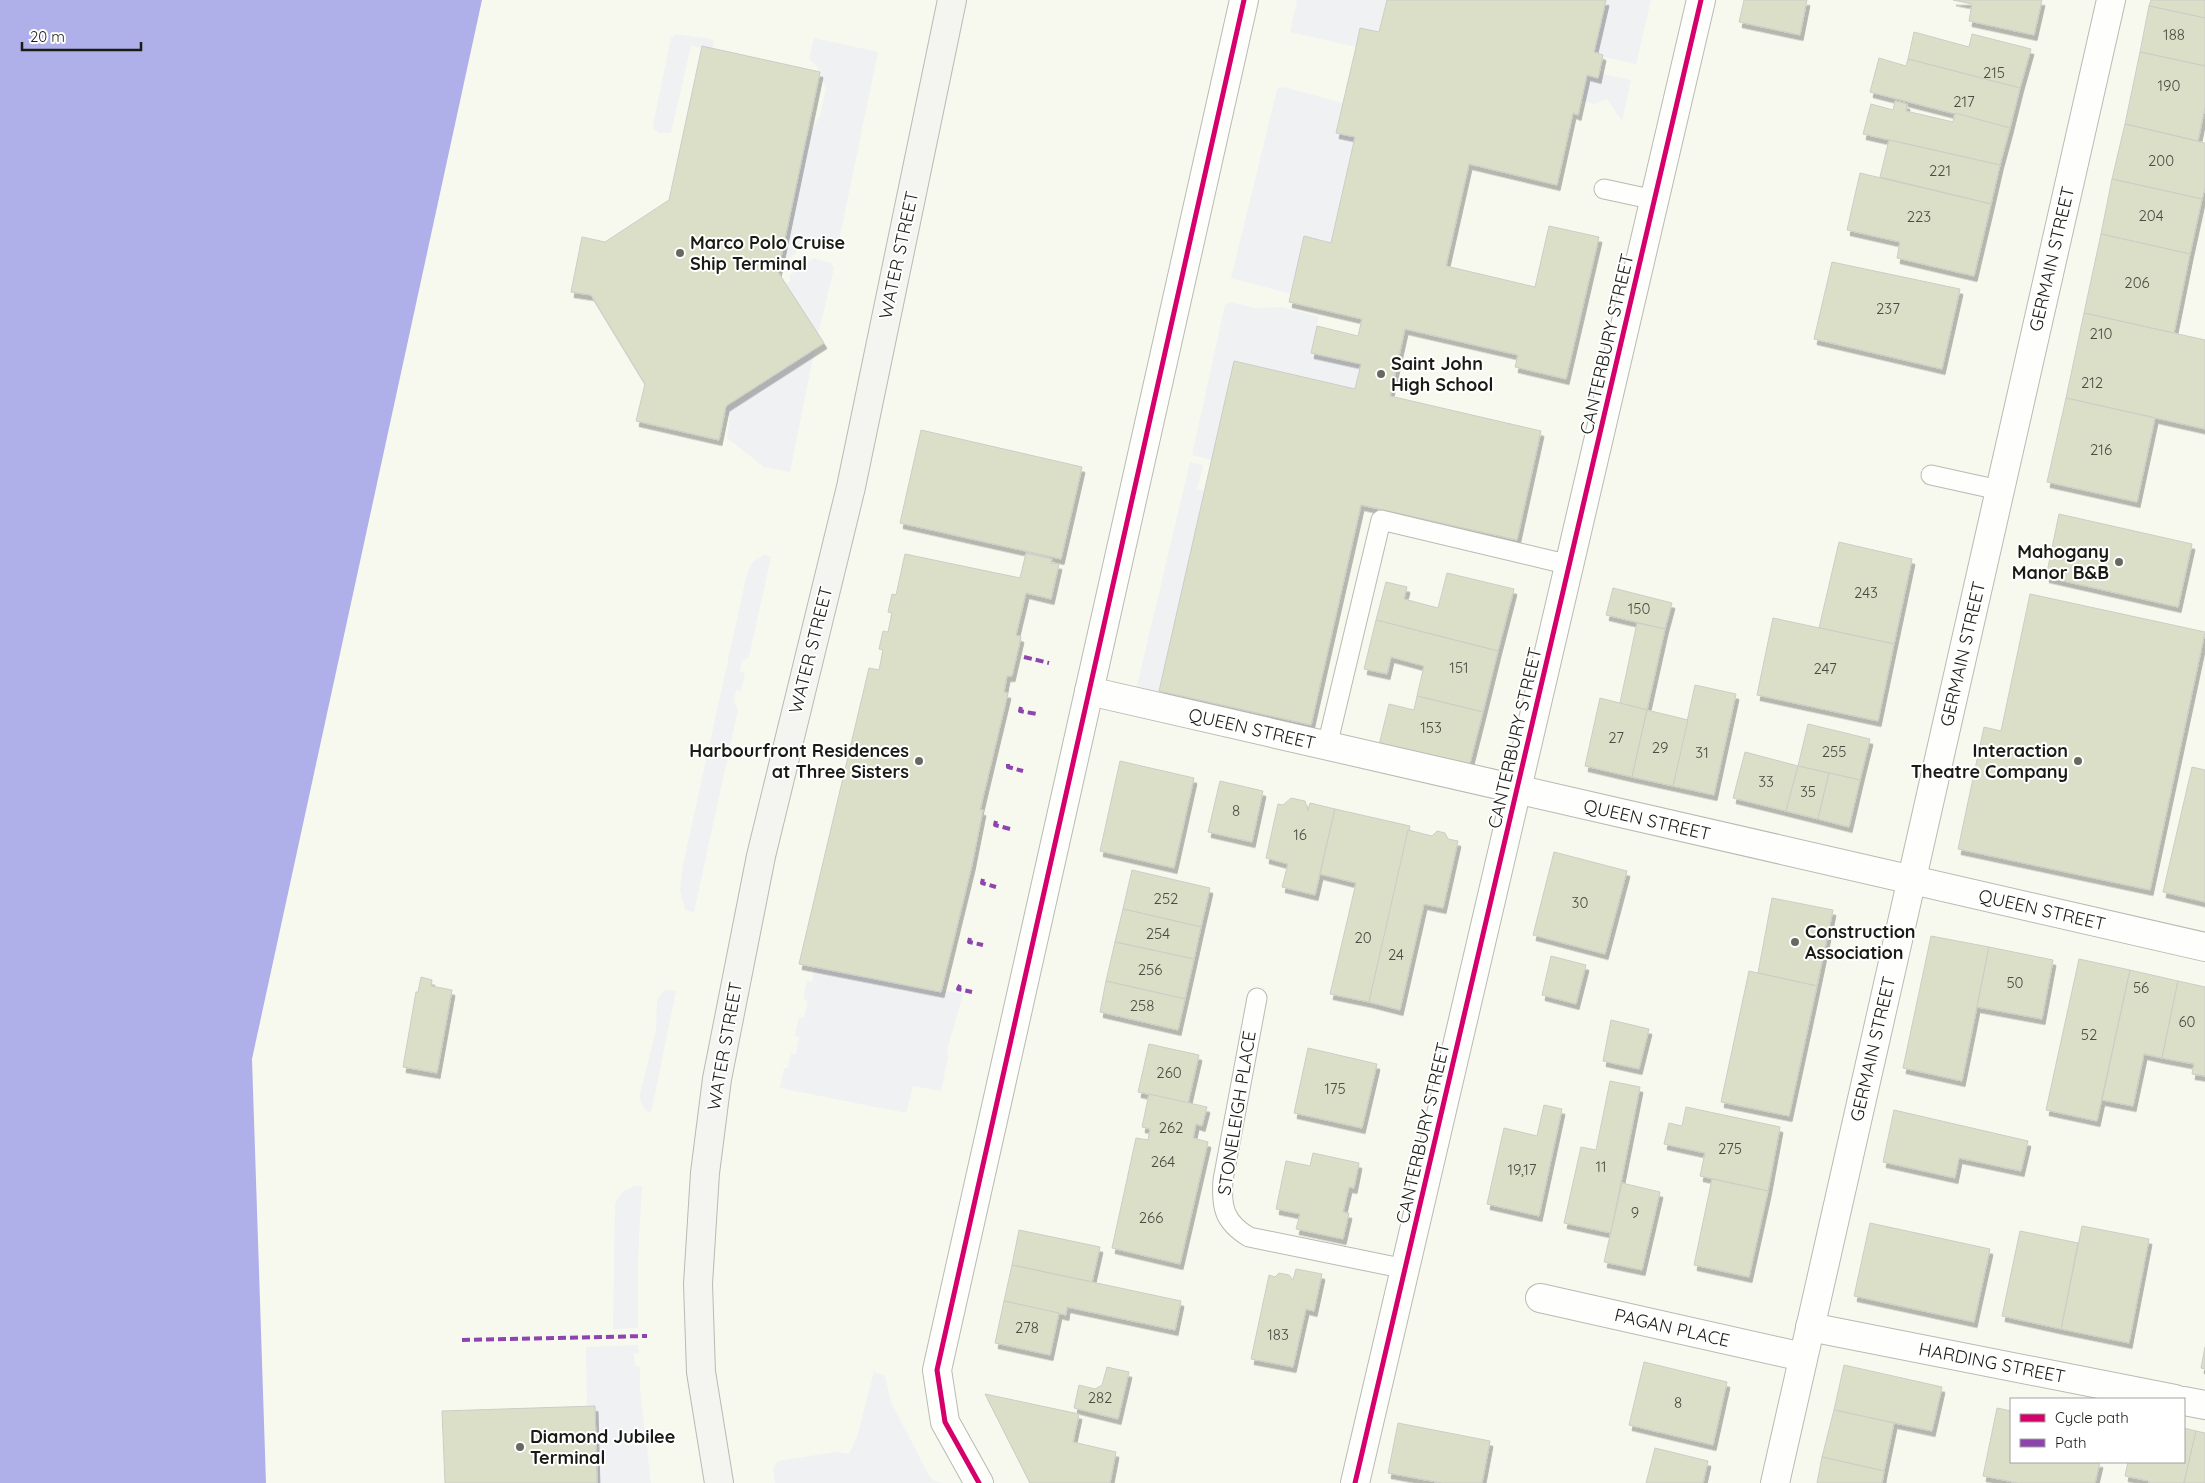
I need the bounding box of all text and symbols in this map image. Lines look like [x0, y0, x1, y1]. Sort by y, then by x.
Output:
scale bar [22, 20, 141, 52]
house number: 188 [2163, 25, 2185, 44]
text: 20 m [30, 27, 65, 46]
house number: 215 [1983, 63, 2005, 82]
house number: 190 [2158, 76, 2180, 95]
house number: 217 [1953, 92, 1975, 111]
house number: 200 [2148, 151, 2174, 170]
house number: 221 [1929, 161, 1951, 180]
street label: GERMAIN STREET [2024, 184, 2079, 334]
street label: WATER STREET [874, 189, 923, 321]
house number: 204 [2138, 206, 2164, 225]
house number: 223 [1907, 207, 1931, 226]
place label: Marco Polo Cruise Ship Terminal [690, 231, 845, 275]
marker: Marco Polo Cruise Ship Terminal [674, 247, 686, 259]
street label: CANTERBURY STREET [1574, 251, 1639, 437]
house number: 206 [2124, 273, 2150, 292]
house number: 237 [1876, 299, 1900, 318]
house number: 210 [2090, 324, 2112, 343]
place label: Saint John High School [1391, 352, 1493, 396]
marker: Saint John High School [1375, 368, 1387, 380]
house number: 212 [2081, 373, 2103, 392]
house number: 216 [2090, 440, 2112, 459]
place label: Mahogany Manor B&B [2012, 540, 2109, 584]
marker: Mahogany Manor B&B [2113, 556, 2125, 568]
street label: GERMAIN STREET [1935, 579, 1990, 729]
house number: 243 [1854, 583, 1878, 602]
street label: WATER STREET [784, 584, 837, 716]
house number: 150 [1628, 599, 1650, 618]
street label: CANTERBURY STREET [1482, 645, 1547, 831]
house number: 151 [1449, 658, 1469, 677]
house number: 247 [1813, 659, 1837, 678]
street label: QUEEN STREET [1186, 703, 1318, 754]
house number: 153 [1420, 718, 1442, 737]
house number: 27 [1608, 728, 1624, 747]
house number: 29 [1652, 738, 1668, 757]
place label: Harbourfront Residences at Three Sisters [689, 739, 909, 783]
place label: Interaction Theatre Company [1911, 739, 2068, 783]
house number: 255 [1822, 742, 1846, 761]
house number: 31 [1695, 743, 1709, 762]
marker: Harbourfront Residences at Three Sisters [913, 755, 925, 767]
marker: Interaction Theatre Company [2072, 755, 2084, 767]
house number: 33 [1758, 772, 1774, 791]
house number: 35 [1800, 782, 1816, 801]
street label: QUEEN STREET [1581, 794, 1713, 845]
house number: 8 [1232, 801, 1240, 820]
house number: 16 [1293, 825, 1307, 844]
street label: QUEEN STREET [1976, 884, 2108, 935]
house number: 252 [1154, 889, 1178, 908]
house number: 30 [1572, 893, 1588, 912]
place label: Construction Association [1805, 920, 1916, 964]
house number: 254 [1146, 924, 1170, 943]
house number: 20 [1354, 928, 1372, 947]
marker: Construction Association [1789, 936, 1801, 948]
house number: 24 [1388, 945, 1404, 964]
house number: 256 [1138, 960, 1162, 979]
house number: 50 [2006, 973, 2024, 992]
street label: GERMAIN STREET [1845, 974, 1900, 1124]
house number: 56 [2133, 978, 2149, 997]
street label: WATER STREET [702, 980, 747, 1112]
house number: 258 [1130, 996, 1154, 1015]
house number: 60 [2179, 1012, 2196, 1031]
house number: 52 [2081, 1025, 2097, 1044]
street label: STONELEIGH PLACE [1212, 1029, 1261, 1197]
street label: CANTERBURY STREET [1390, 1040, 1455, 1226]
house number: 260 [1156, 1063, 1182, 1082]
house number: 175 [1324, 1079, 1346, 1098]
house number: 262 [1159, 1118, 1183, 1137]
house number: 275 [1718, 1139, 1742, 1158]
house number: 264 [1151, 1152, 1175, 1171]
house number: 11 [1595, 1157, 1607, 1176]
house number: 19,17 [1507, 1160, 1537, 1179]
house number: 9 [1631, 1203, 1639, 1222]
house number: 266 [1139, 1208, 1163, 1227]
street label: PAGAN PLACE [1612, 1303, 1732, 1352]
house number: 278 [1015, 1318, 1039, 1337]
house number: 183 [1267, 1325, 1289, 1344]
street label: HARDING STREET [1917, 1337, 2068, 1388]
house number: 282 [1088, 1388, 1112, 1407]
house number: 8 [1674, 1393, 1682, 1412]
legend [2010, 1398, 2185, 1463]
text: Cycle path [2055, 1408, 2129, 1427]
place label: Diamond Jubilee Terminal [530, 1425, 675, 1469]
text: Path [2055, 1433, 2087, 1452]
marker: Diamond Jubilee Terminal [514, 1441, 526, 1453]

